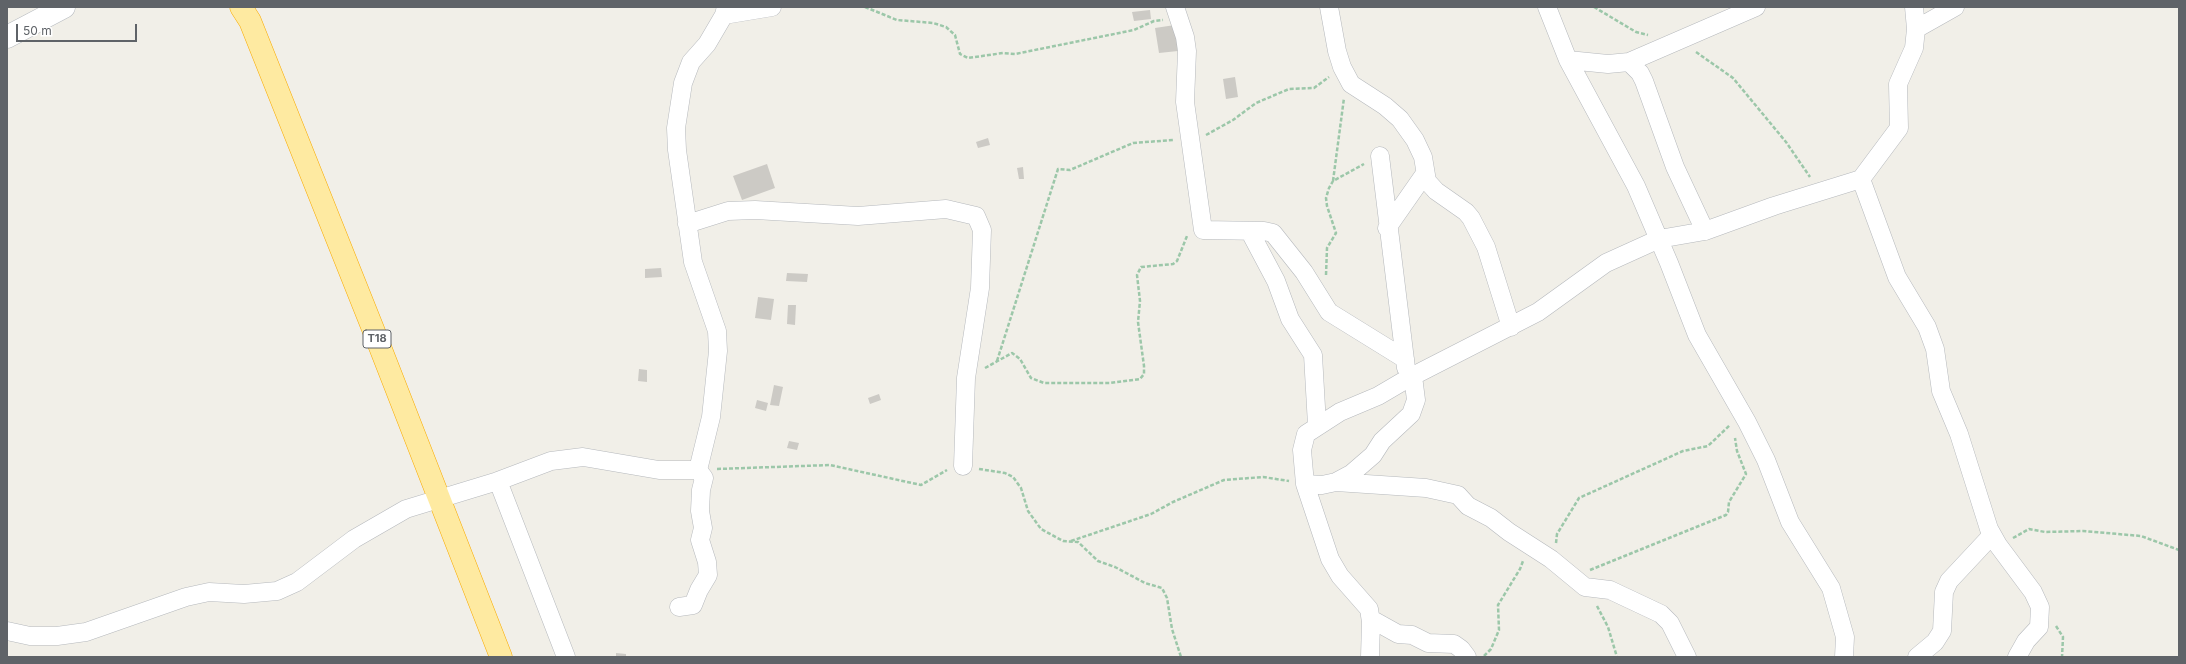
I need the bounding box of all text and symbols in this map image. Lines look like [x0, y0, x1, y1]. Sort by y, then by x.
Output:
scale bar [18, 16, 139, 42]
text: 50 m [23, 23, 52, 38]
road number: T18 [363, 330, 391, 348]

